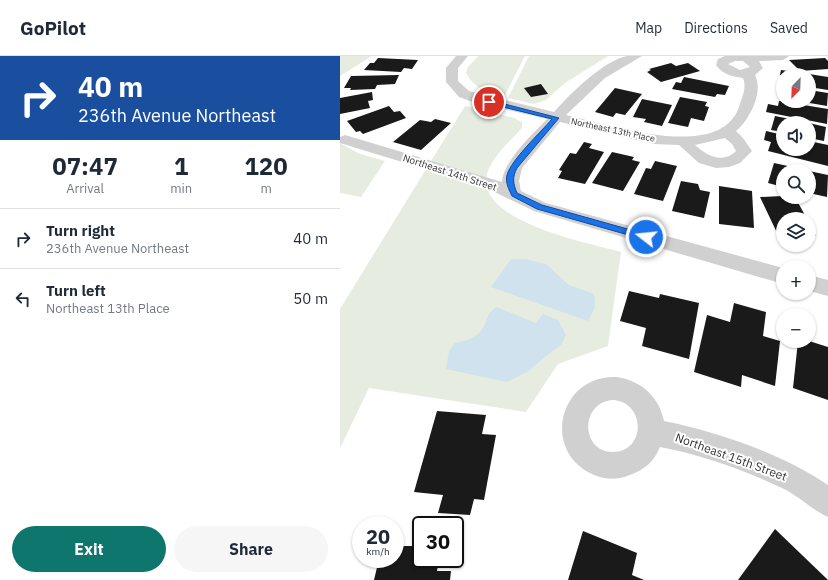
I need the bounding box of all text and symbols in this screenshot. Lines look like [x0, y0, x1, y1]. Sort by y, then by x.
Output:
text: GoPilot [20, 16, 86, 40]
text: Map [635, 19, 662, 37]
text: Directions [684, 19, 748, 37]
text: Saved [770, 19, 808, 37]
text: 40 m [78, 68, 143, 105]
north arrow [776, 68, 816, 108]
map controls [776, 68, 816, 348]
icon: right [12, 72, 64, 124]
pin [472, 85, 506, 119]
icon: arrive [478, 91, 500, 113]
text: 236th Avenue Northeast [78, 104, 276, 127]
street label: Northeast 13th Place [570, 115, 656, 144]
button: sound [776, 116, 816, 156]
text: 07:47 [52, 150, 118, 182]
text: 1 [174, 150, 188, 182]
text: 120 [244, 150, 288, 182]
street label: Northeast 14th Street [401, 151, 499, 194]
button: search [776, 164, 816, 204]
text: Arrival [66, 180, 104, 197]
text: min [170, 180, 192, 197]
text: m [260, 180, 272, 197]
button: layers [776, 212, 816, 252]
position arrow [625, 216, 667, 258]
text: Turn right [46, 221, 115, 240]
icon: right [12, 228, 34, 250]
text: 40 m [293, 229, 328, 248]
text: 236th Avenue Northeast [46, 240, 189, 257]
button: + [776, 260, 816, 300]
text: Turn left [46, 281, 106, 300]
icon: left [12, 288, 34, 310]
text: 50 m [293, 289, 328, 308]
text: Northeast 13th Place [46, 300, 170, 317]
button: − [776, 308, 816, 348]
street label: Northeast 15th Street [673, 429, 789, 484]
speed limit sign: 30 [412, 516, 464, 568]
text: 20 [366, 523, 390, 550]
button: Exit [12, 526, 166, 572]
button: Share [174, 526, 328, 572]
text: km/h [366, 545, 390, 558]

